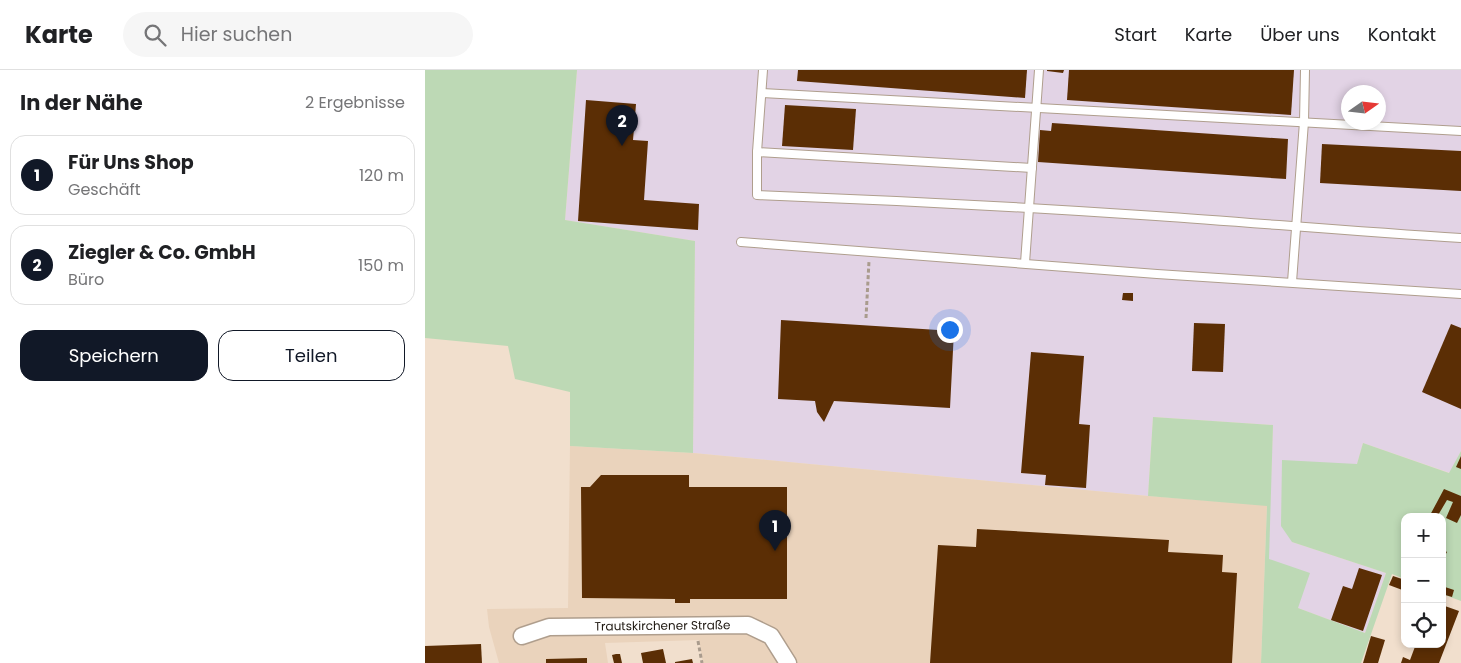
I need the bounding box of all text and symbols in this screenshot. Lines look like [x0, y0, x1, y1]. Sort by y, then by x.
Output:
search box [123, 12, 473, 57]
text: Karte [25, 18, 93, 51]
icon: search [141, 21, 169, 49]
text: Hier suchen [181, 21, 292, 48]
text: Start [1114, 22, 1157, 47]
text: Karte [1185, 22, 1232, 47]
text: Über uns [1260, 22, 1340, 47]
text: Kontakt [1368, 22, 1436, 47]
north arrow [1341, 85, 1386, 130]
text: In der Nähe [20, 88, 143, 117]
text: 2 Ergebnisse [305, 91, 405, 114]
pin: 2 [606, 105, 638, 146]
text: Für Uns Shop [68, 149, 194, 176]
text: 1 [34, 164, 40, 187]
text: 120 m [359, 164, 404, 187]
text: Geschäft [68, 178, 141, 201]
text: Ziegler & Co. GmbH [68, 239, 256, 266]
text: 2 [32, 254, 42, 277]
text: 150 m [358, 254, 404, 277]
text: Büro [68, 268, 104, 291]
your location [937, 317, 963, 343]
button: Speichern [20, 330, 208, 381]
button: Teilen [218, 330, 405, 381]
pin: 1 [759, 510, 791, 551]
map controls [1401, 513, 1446, 648]
button: + [1401, 513, 1446, 558]
button: − [1401, 558, 1446, 603]
button: locate [1401, 603, 1446, 648]
street label: Trautskirchener Straße [594, 616, 731, 635]

